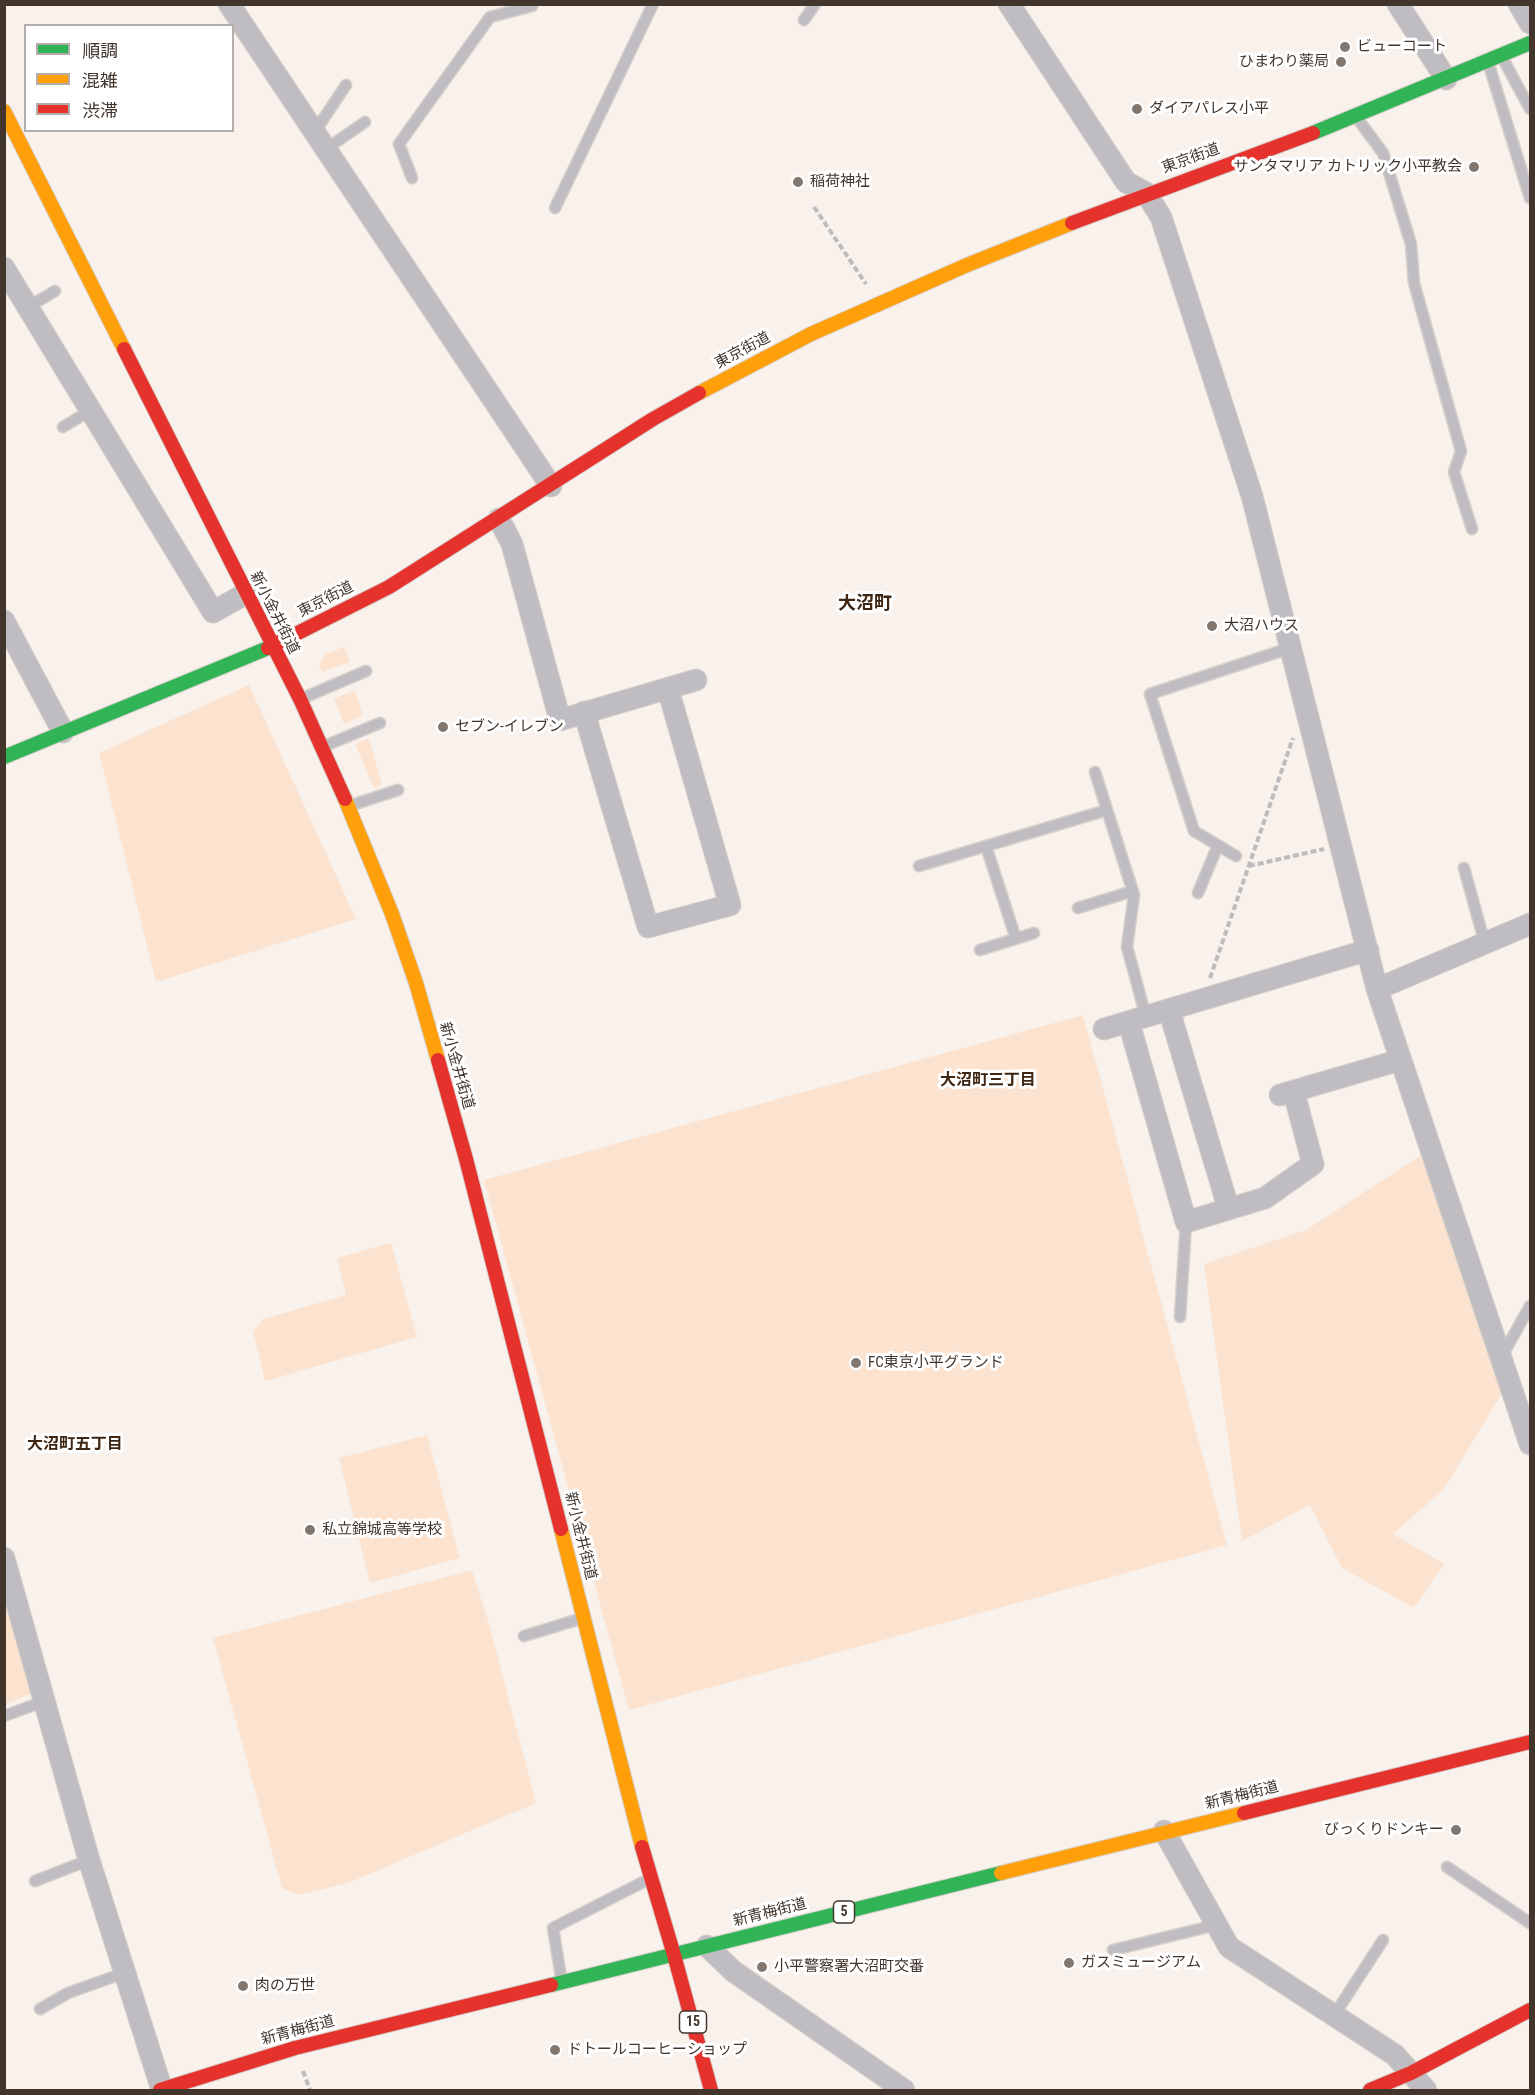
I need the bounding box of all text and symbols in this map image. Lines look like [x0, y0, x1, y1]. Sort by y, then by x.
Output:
legend [24, 24, 234, 132]
place label: ビューコート [1357, 38, 1447, 56]
text: 順調 [82, 40, 118, 61]
marker: ビューコート [1338, 40, 1352, 54]
place label: ひまわり薬局 [1239, 53, 1329, 71]
marker: ひまわり薬局 [1334, 55, 1348, 69]
text: 混雑 [82, 70, 118, 91]
text: 渋滞 [82, 100, 118, 121]
place label: ダイアパレス小平 [1149, 100, 1269, 118]
marker: ダイアパレス小平 [1130, 102, 1144, 116]
street label: 東京街道 [1160, 140, 1222, 178]
place label: サンタマリア カトリック小平教会 [1234, 158, 1462, 176]
marker: サンタマリア カトリック小平教会 [1467, 160, 1481, 174]
place label: 稲荷神社 [810, 173, 870, 191]
marker: 稲荷神社 [791, 175, 805, 189]
street label: 東京街道 [712, 329, 774, 373]
street label: 新小金井街道 [246, 569, 302, 657]
street label: 東京街道 [295, 578, 357, 622]
district label: 大沼町 [838, 593, 892, 615]
place label: 大沼ハウス [1224, 617, 1299, 635]
marker: 大沼ハウス [1205, 619, 1219, 633]
place label: セブン-イレブン [455, 718, 564, 736]
marker: セブン-イレブン [436, 720, 450, 734]
street label: 新小金井街道 [435, 1020, 477, 1112]
district label: 大沼町三丁目 [940, 1071, 1036, 1091]
place label: FC東京小平グランド [868, 1354, 1004, 1372]
marker: FC東京小平グランド [849, 1356, 863, 1370]
district label: 大沼町五丁目 [27, 1435, 123, 1455]
street label: 新小金井街道 [560, 1490, 600, 1582]
place label: 私立錦城高等学校 [322, 1521, 442, 1539]
marker: 私立錦城高等学校 [303, 1523, 317, 1537]
street label: 新青梅街道 [1203, 1778, 1281, 1814]
place label: びっくりドンキー [1324, 1821, 1444, 1839]
marker: びっくりドンキー [1449, 1823, 1463, 1837]
street label: 新青梅街道 [731, 1895, 809, 1931]
road number: 5 [834, 1901, 854, 1923]
place label: ガスミュージアム [1081, 1954, 1201, 1972]
marker: ガスミュージアム [1062, 1956, 1076, 1970]
place label: 小平警察署大沼町交番 [774, 1958, 924, 1976]
marker: 小平警察署大沼町交番 [755, 1960, 769, 1974]
place label: 肉の万世 [255, 1977, 315, 1995]
marker: 肉の万世 [236, 1979, 250, 1993]
road number: 15 [680, 2011, 706, 2033]
street label: 新青梅街道 [259, 2013, 337, 2049]
place label: ドトールコーヒーショップ [567, 2041, 747, 2059]
marker: ドトールコーヒーショップ [548, 2043, 562, 2057]

